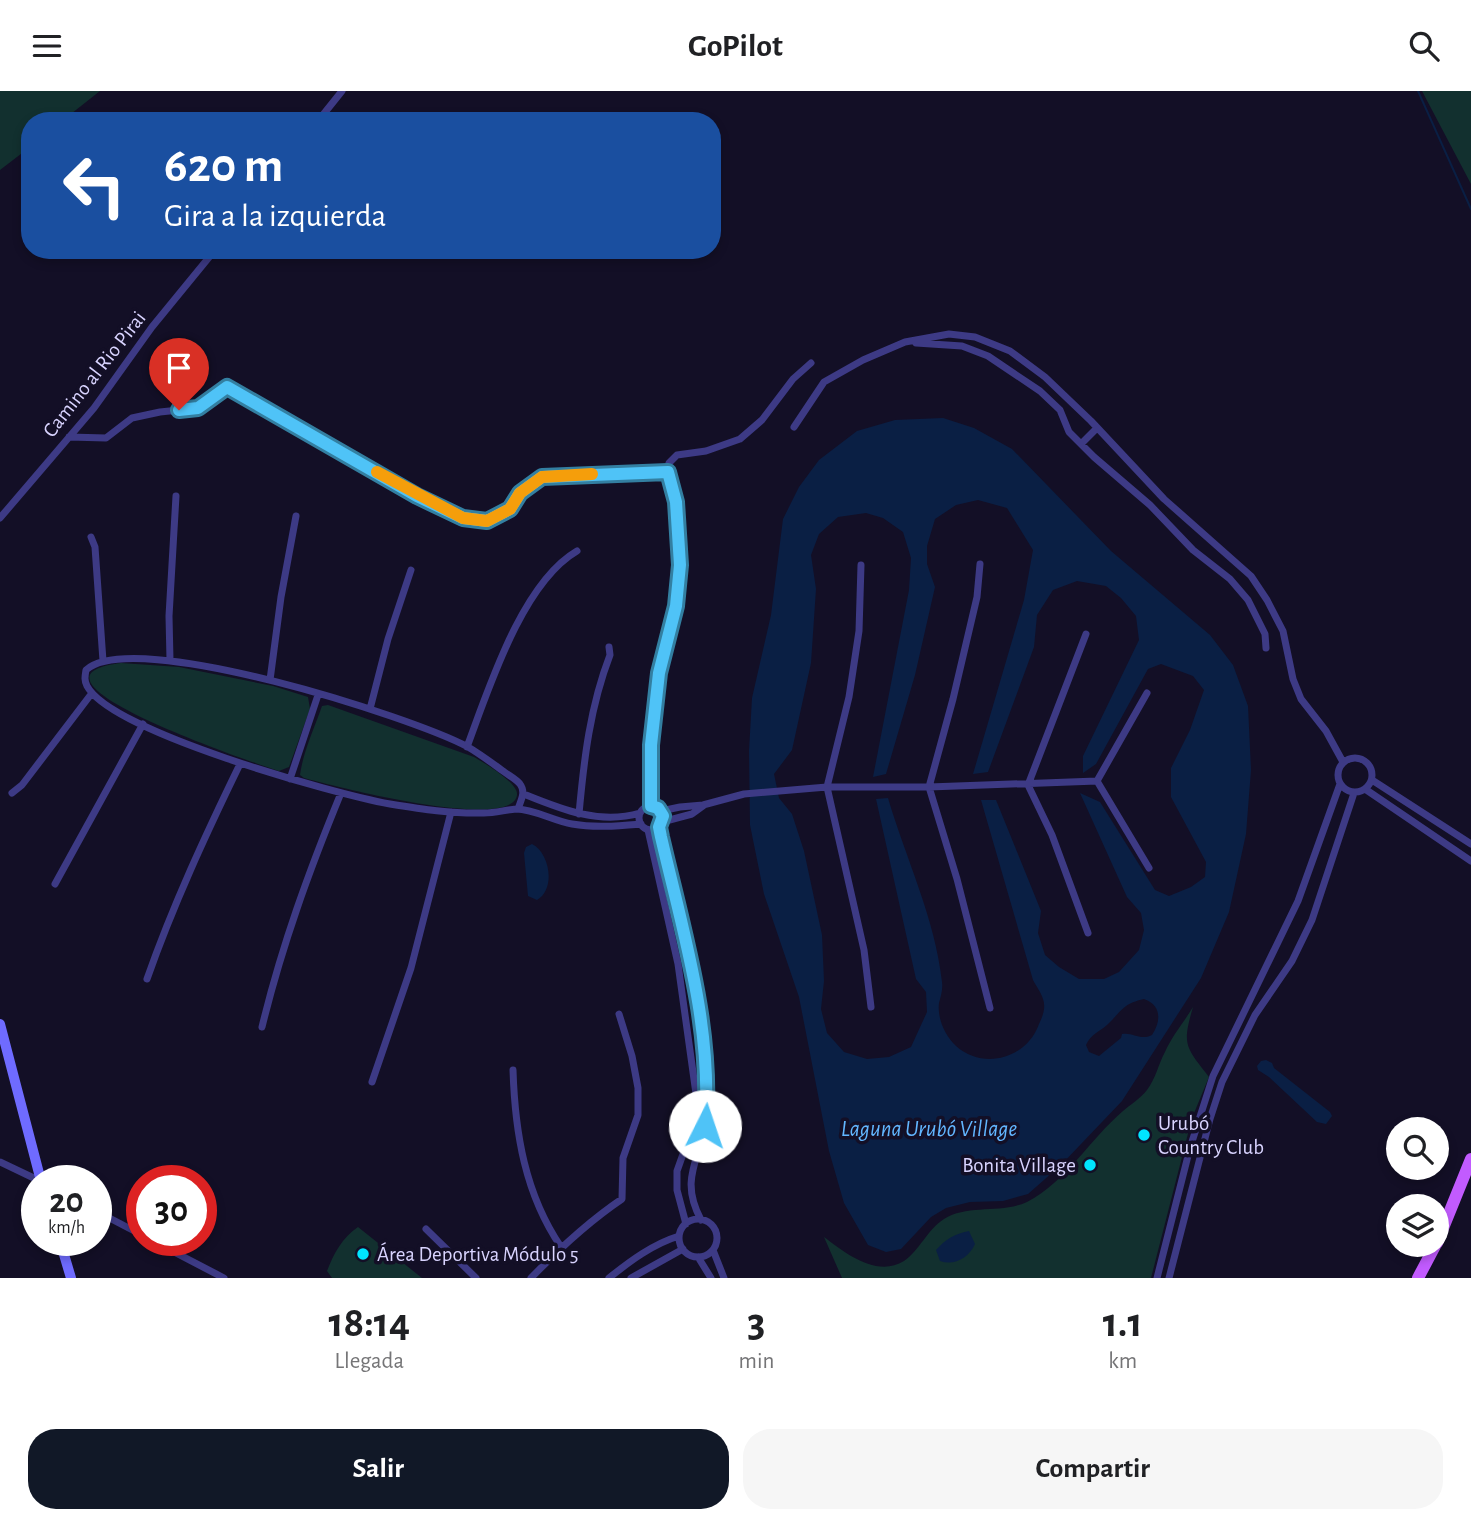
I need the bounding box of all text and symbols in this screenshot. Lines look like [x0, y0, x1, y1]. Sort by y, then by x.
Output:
icon: menu [28, 27, 66, 65]
icon: search [1405, 27, 1443, 65]
text: GoPilot [688, 30, 783, 62]
icon: left [49, 140, 140, 231]
text: 620 m [164, 142, 283, 191]
text: Gira a la izquierda [164, 200, 386, 232]
street label: Camino al Rio Pirai [39, 308, 150, 441]
pin [149, 338, 209, 410]
icon: arrive [160, 349, 198, 387]
position arrow [668, 1089, 742, 1163]
place label: Urubó Country Club [1158, 1113, 1264, 1158]
map controls [1386, 1117, 1449, 1257]
button: search [1386, 1117, 1449, 1180]
water label: Laguna Urubó Village [841, 1118, 1017, 1141]
marker: Urubó Country Club [1136, 1127, 1152, 1143]
place label: Bonita Village [962, 1155, 1076, 1176]
marker: Bonita Village [1082, 1157, 1098, 1173]
speed limit sign: 30 [126, 1165, 217, 1256]
text: 20 [49, 1184, 84, 1219]
button: layers [1386, 1194, 1449, 1257]
text: km/h [48, 1219, 85, 1237]
place label: Área Deportiva Módulo 5 [377, 1242, 579, 1265]
marker: Área Deportiva Módulo 5 [355, 1246, 371, 1262]
text: 18:14 [328, 1302, 410, 1344]
text: 3 [747, 1302, 765, 1344]
text: 1.1 [1103, 1302, 1143, 1344]
text: Llegada [334, 1350, 404, 1373]
text: min [738, 1350, 774, 1373]
text: km [1108, 1350, 1137, 1373]
button: Salir [28, 1429, 729, 1509]
button: Compartir [743, 1429, 1443, 1509]

